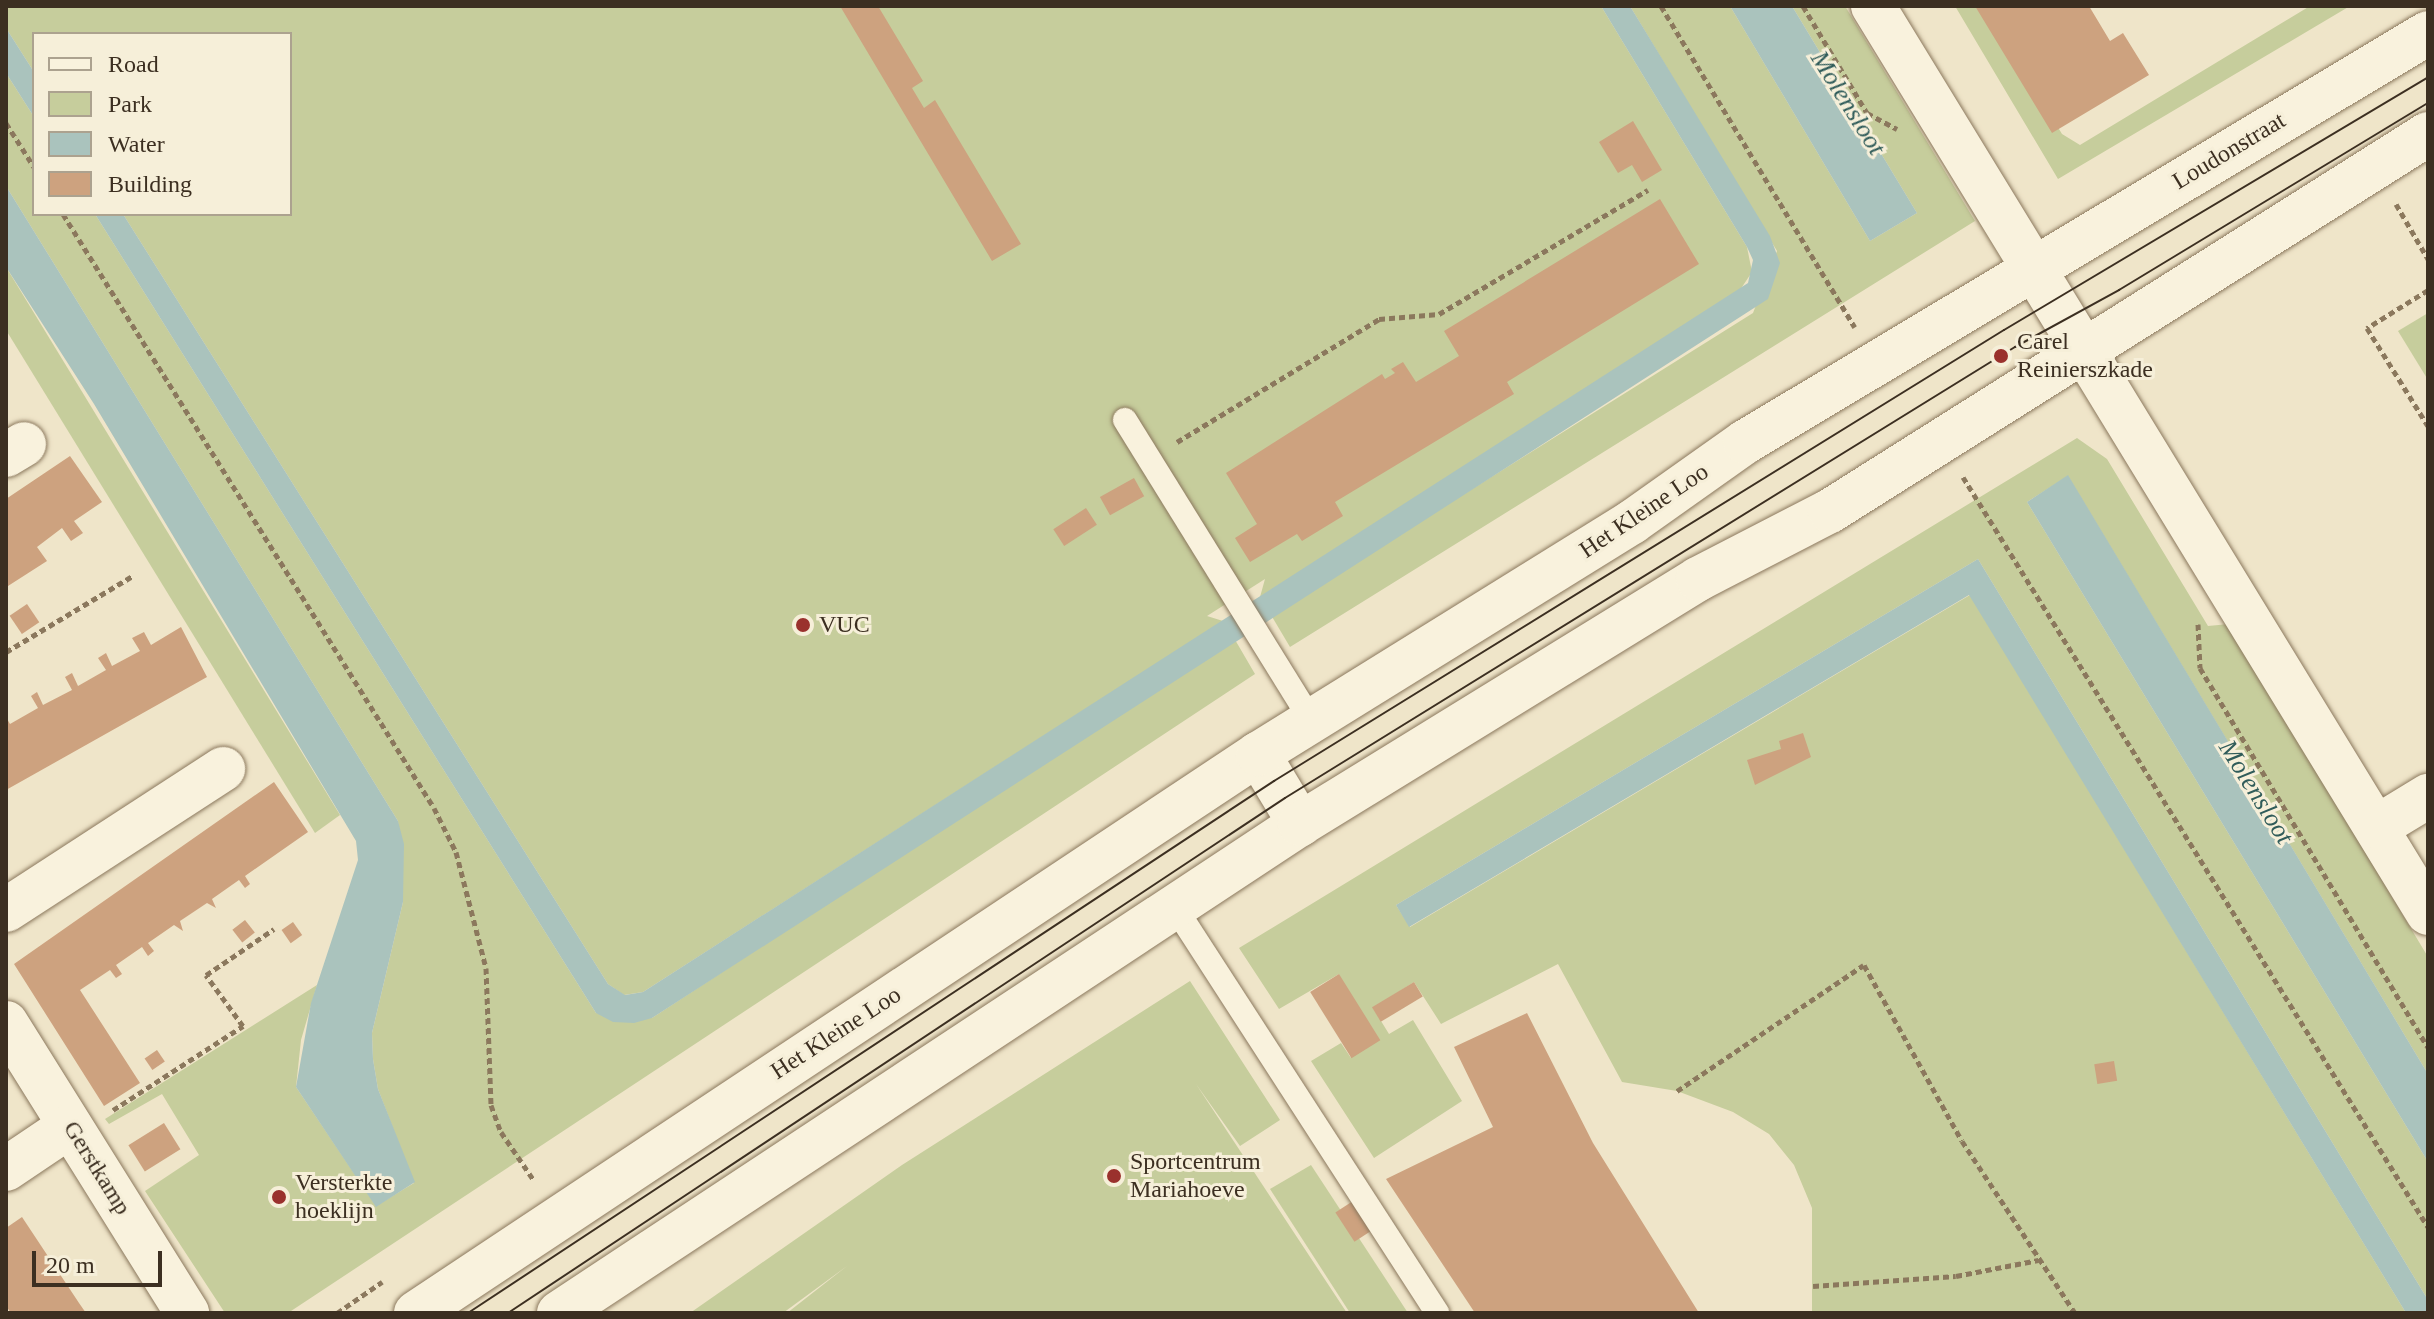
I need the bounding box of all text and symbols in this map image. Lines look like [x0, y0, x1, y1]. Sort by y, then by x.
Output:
legend [32, 32, 292, 216]
water label: Molensloot [1804, 45, 1892, 161]
text: Road [108, 51, 159, 77]
text: Park [108, 91, 152, 117]
street label: Loudonstraat [2167, 106, 2291, 196]
text: Water [108, 131, 165, 157]
text: Building [108, 171, 192, 197]
place label: Carel Reinierszkade [2017, 328, 2153, 384]
marker: Carel Reinierszkade [1992, 347, 2010, 365]
street label: Het Kleine Loo [1574, 457, 1714, 565]
place label: VUC [819, 611, 870, 639]
marker: VUC [794, 616, 812, 634]
water label: Molensloot [2212, 734, 2300, 850]
street label: Het Kleine Loo [766, 980, 906, 1086]
street label: Gerstkamp [57, 1116, 137, 1220]
place label: Sportcentrum Mariahoeve [1130, 1148, 1261, 1204]
marker: Sportcentrum Mariahoeve [1105, 1167, 1123, 1185]
place label: Versterkte hoeklijn [295, 1169, 392, 1225]
marker: Versterkte hoeklijn [270, 1188, 288, 1206]
scale bar [36, 1235, 166, 1285]
text: 20 m [46, 1252, 95, 1278]

